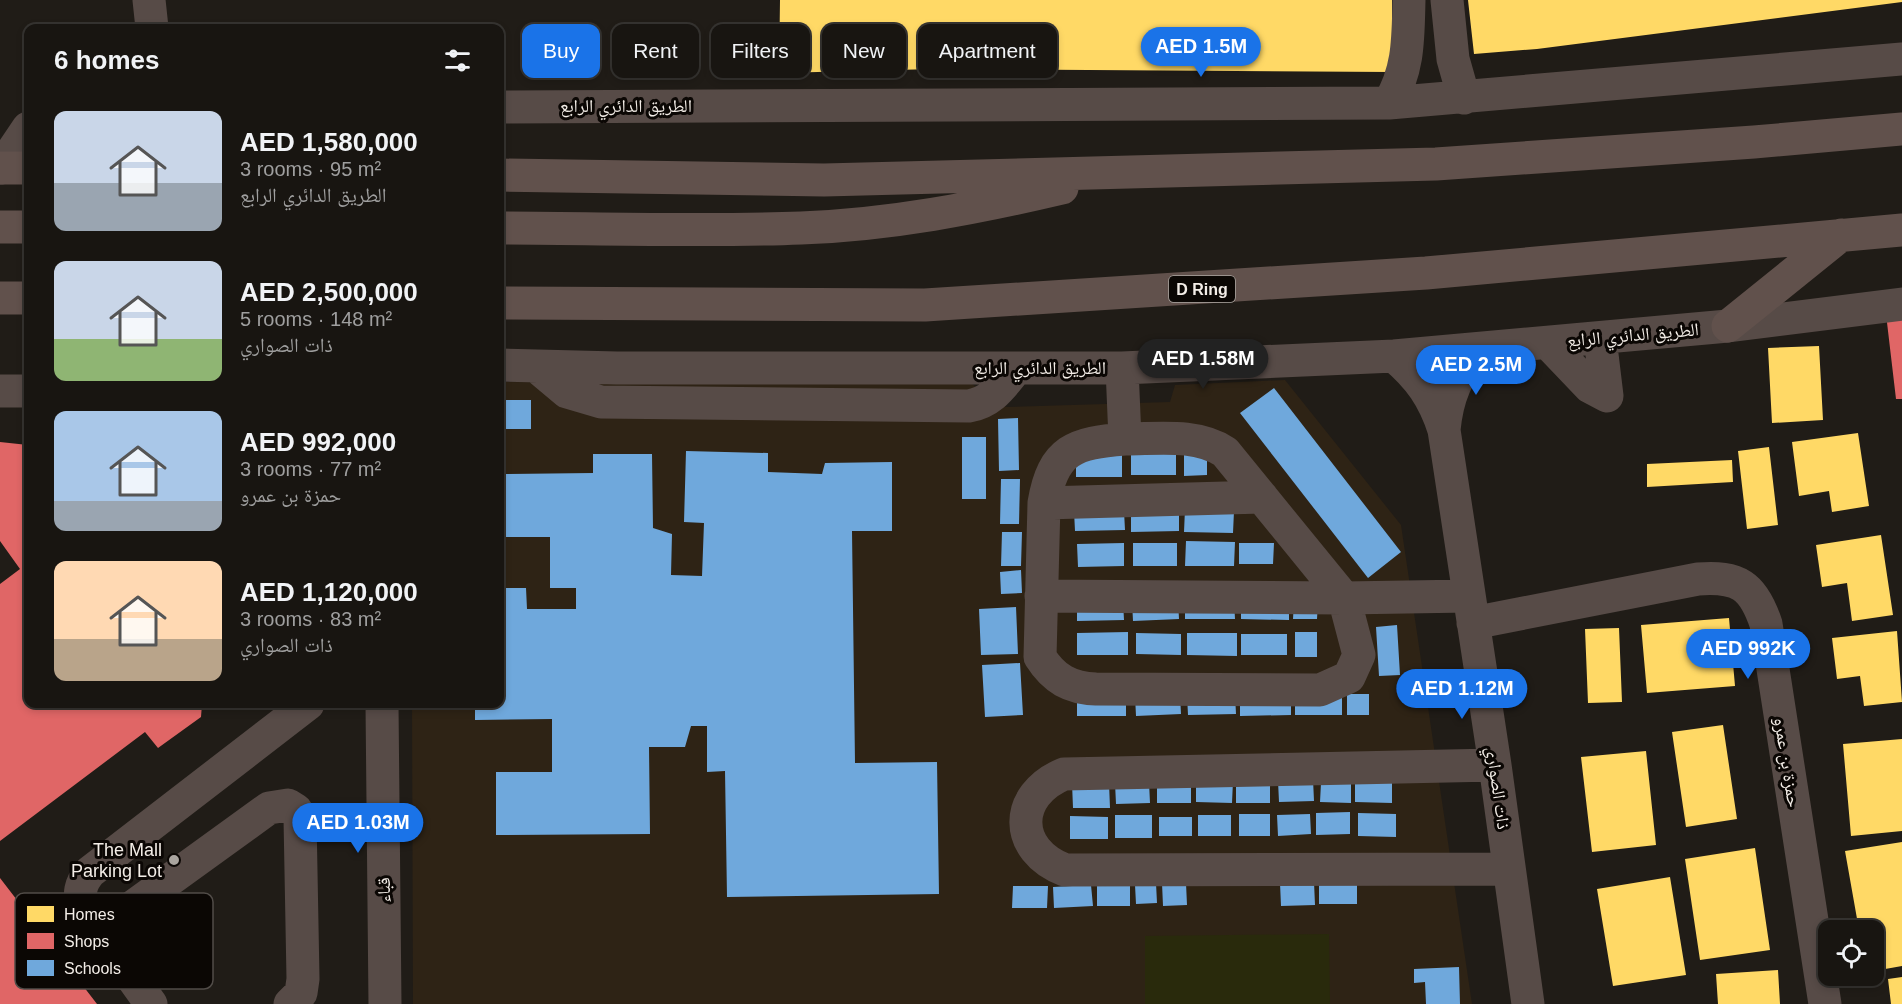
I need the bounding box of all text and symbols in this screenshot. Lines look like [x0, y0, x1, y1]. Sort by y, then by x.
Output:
chip: Buy [522, 24, 600, 78]
chip: Rent [612, 24, 699, 78]
chip: Filters [711, 24, 810, 78]
chip: New [822, 24, 906, 78]
chip: Apartment [918, 24, 1057, 78]
pin: AED 1.5M [1139, 27, 1263, 78]
text: AED 1.5M [1155, 35, 1247, 57]
icon: filters [441, 44, 474, 77]
text: 6 homes [54, 45, 160, 75]
street label: الطريق الدائري الرابع [560, 96, 692, 121]
text: AED 1,580,000 [240, 127, 418, 157]
icon: home [102, 135, 174, 207]
text: 3 rooms · 95 m² [240, 158, 381, 180]
text: الطريق الدائري الرابع [240, 184, 387, 206]
road number: D Ring [1169, 276, 1235, 302]
text: AED 2,500,000 [240, 277, 418, 307]
icon: home [102, 285, 174, 357]
text: 5 rooms · 148 m² [240, 308, 392, 330]
street label: الطريق الدائري الرابع [1566, 319, 1700, 355]
text: ذات الصواري [240, 334, 333, 356]
pin: AED 1.58M [1134, 339, 1272, 390]
pin: AED 2.5M [1414, 345, 1538, 396]
text: AED 1.58M [1151, 347, 1255, 369]
text: AED 2.5M [1430, 353, 1522, 375]
street label: الطريق الدائري الرابع [974, 358, 1106, 383]
text: AED 992,000 [240, 427, 396, 457]
icon: home [102, 435, 174, 507]
text: 3 rooms · 77 m² [240, 458, 381, 480]
text: حمزة بن عمرو [240, 484, 341, 506]
text: AED 1,120,000 [240, 577, 418, 607]
icon: home [102, 585, 174, 657]
text: 3 rooms · 83 m² [240, 608, 381, 630]
pin: AED 992K [1686, 629, 1810, 680]
text: ذات الصواري [240, 634, 333, 656]
text: AED 992K [1700, 637, 1796, 659]
pin: AED 1.12M [1393, 669, 1531, 720]
text: AED 1.12M [1410, 677, 1514, 699]
street label: حمزة بن عمرو [1769, 715, 1804, 809]
street label: ذات الصواري [1478, 745, 1514, 831]
pin: AED 1.03M [289, 803, 427, 854]
text: AED 1.03M [306, 811, 410, 833]
place label: The Mall Parking Lot [71, 840, 162, 881]
marker: The Mall Parking Lot [167, 853, 181, 867]
street label: قباء [374, 877, 395, 903]
legend [15, 893, 213, 989]
text: Homes [64, 906, 115, 923]
map controls [1818, 920, 1884, 986]
button: locate [1818, 920, 1884, 986]
text: Shops [64, 933, 109, 950]
text: Schools [64, 960, 121, 977]

